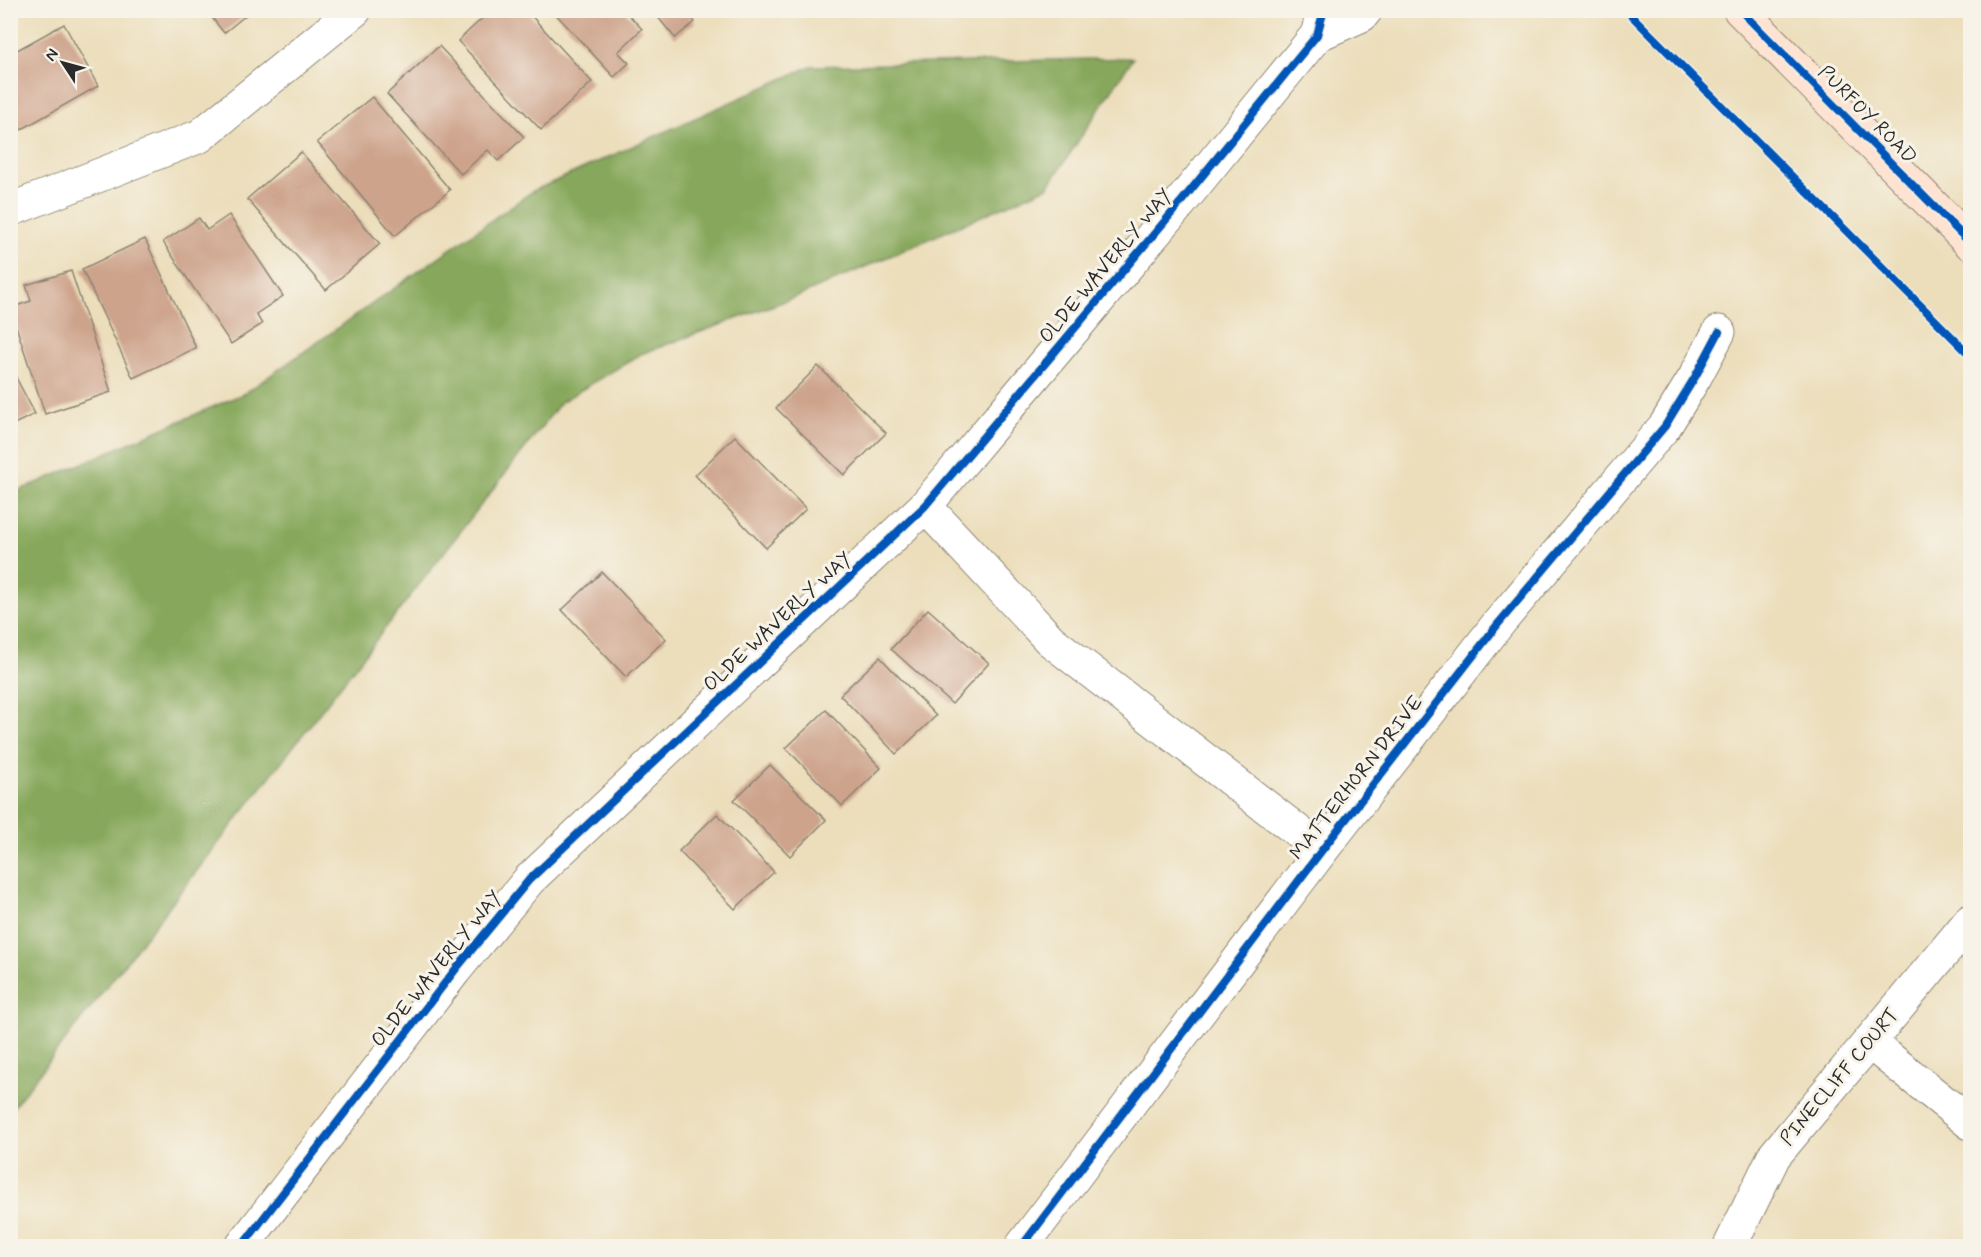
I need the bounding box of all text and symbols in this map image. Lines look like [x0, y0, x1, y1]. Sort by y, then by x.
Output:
north arrow [33, 33, 93, 93]
text: N [40, 45, 64, 66]
street label: PURFOY ROAD [1812, 60, 1922, 170]
street label: OLDE WAVERLY WAY [1033, 183, 1179, 349]
street label: OLDE WAVERLY WAY [698, 546, 858, 698]
street label: MATTERHORN DRIVE [1284, 690, 1430, 866]
street label: OLDE WAVERLY WAY [365, 885, 509, 1053]
street label: PINECLIFF COURT [1774, 1002, 1906, 1152]

